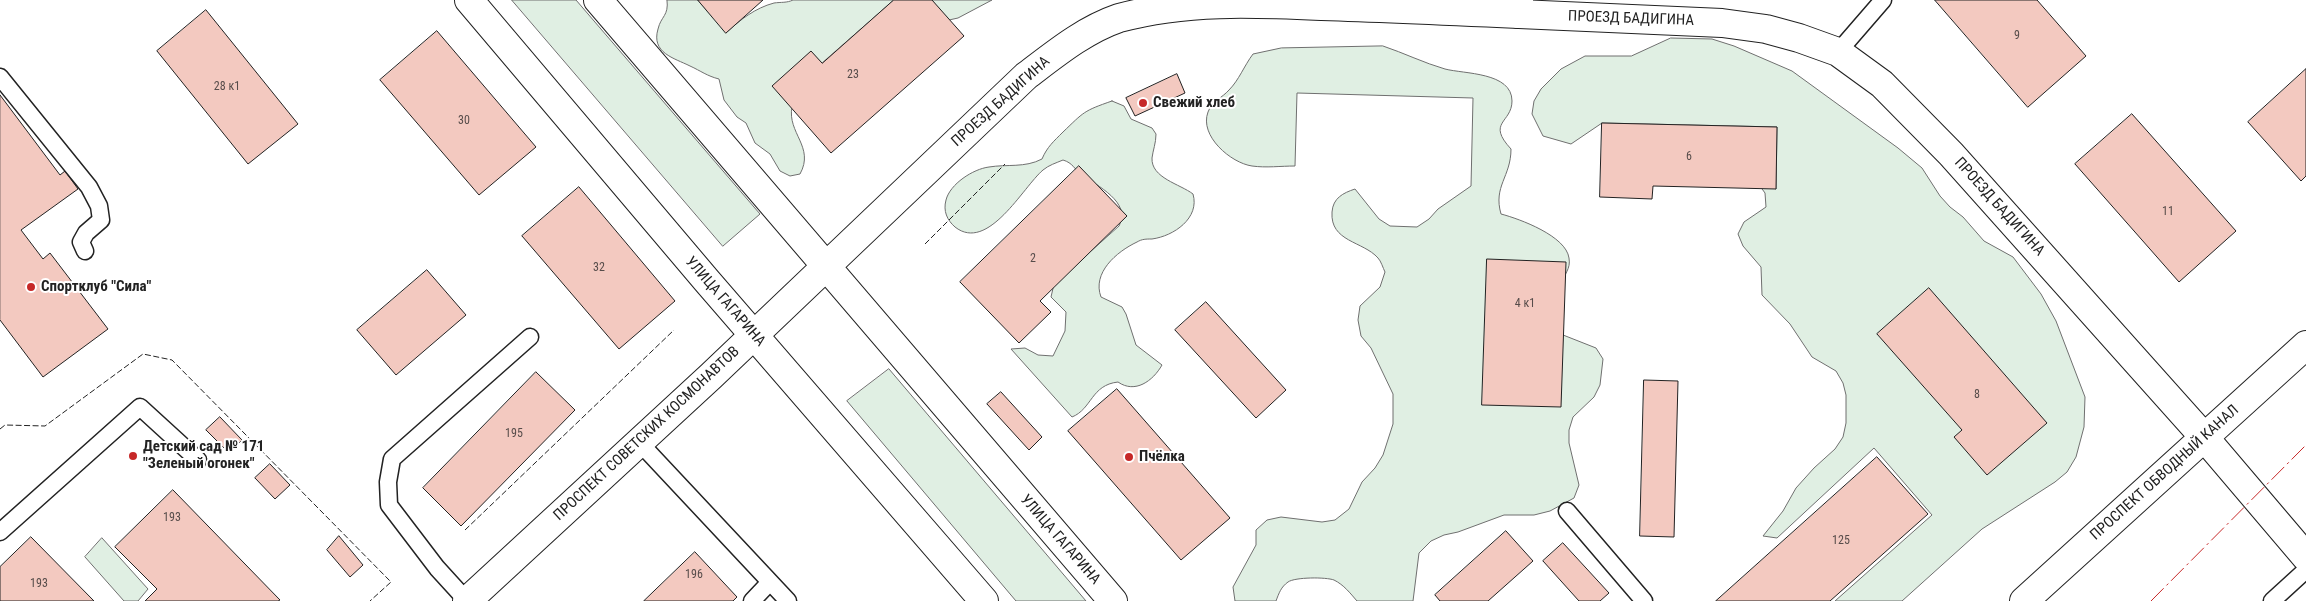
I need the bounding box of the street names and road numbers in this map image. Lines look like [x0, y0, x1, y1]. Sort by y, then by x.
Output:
street label: ПРОЕЗД БАДИГИНА [1568, 8, 1694, 30]
street label: ПРОЕЗД БАДИГИНА [948, 53, 1054, 151]
street label: ПРОЕЗД БАДИГИНА [1950, 154, 2048, 260]
street label: УЛИЦА ГАГАРИНА [681, 253, 769, 351]
street label: ПРОСПЕКТ СОВЕТСКИХ КОСМОНАВТОВ [550, 343, 744, 525]
street label: ПРОСПЕКТ ОБВОДНЫЙ КАНАЛ [2087, 402, 2243, 544]
street label: УЛИЦА ГАГАРИНА [1016, 491, 1104, 589]

